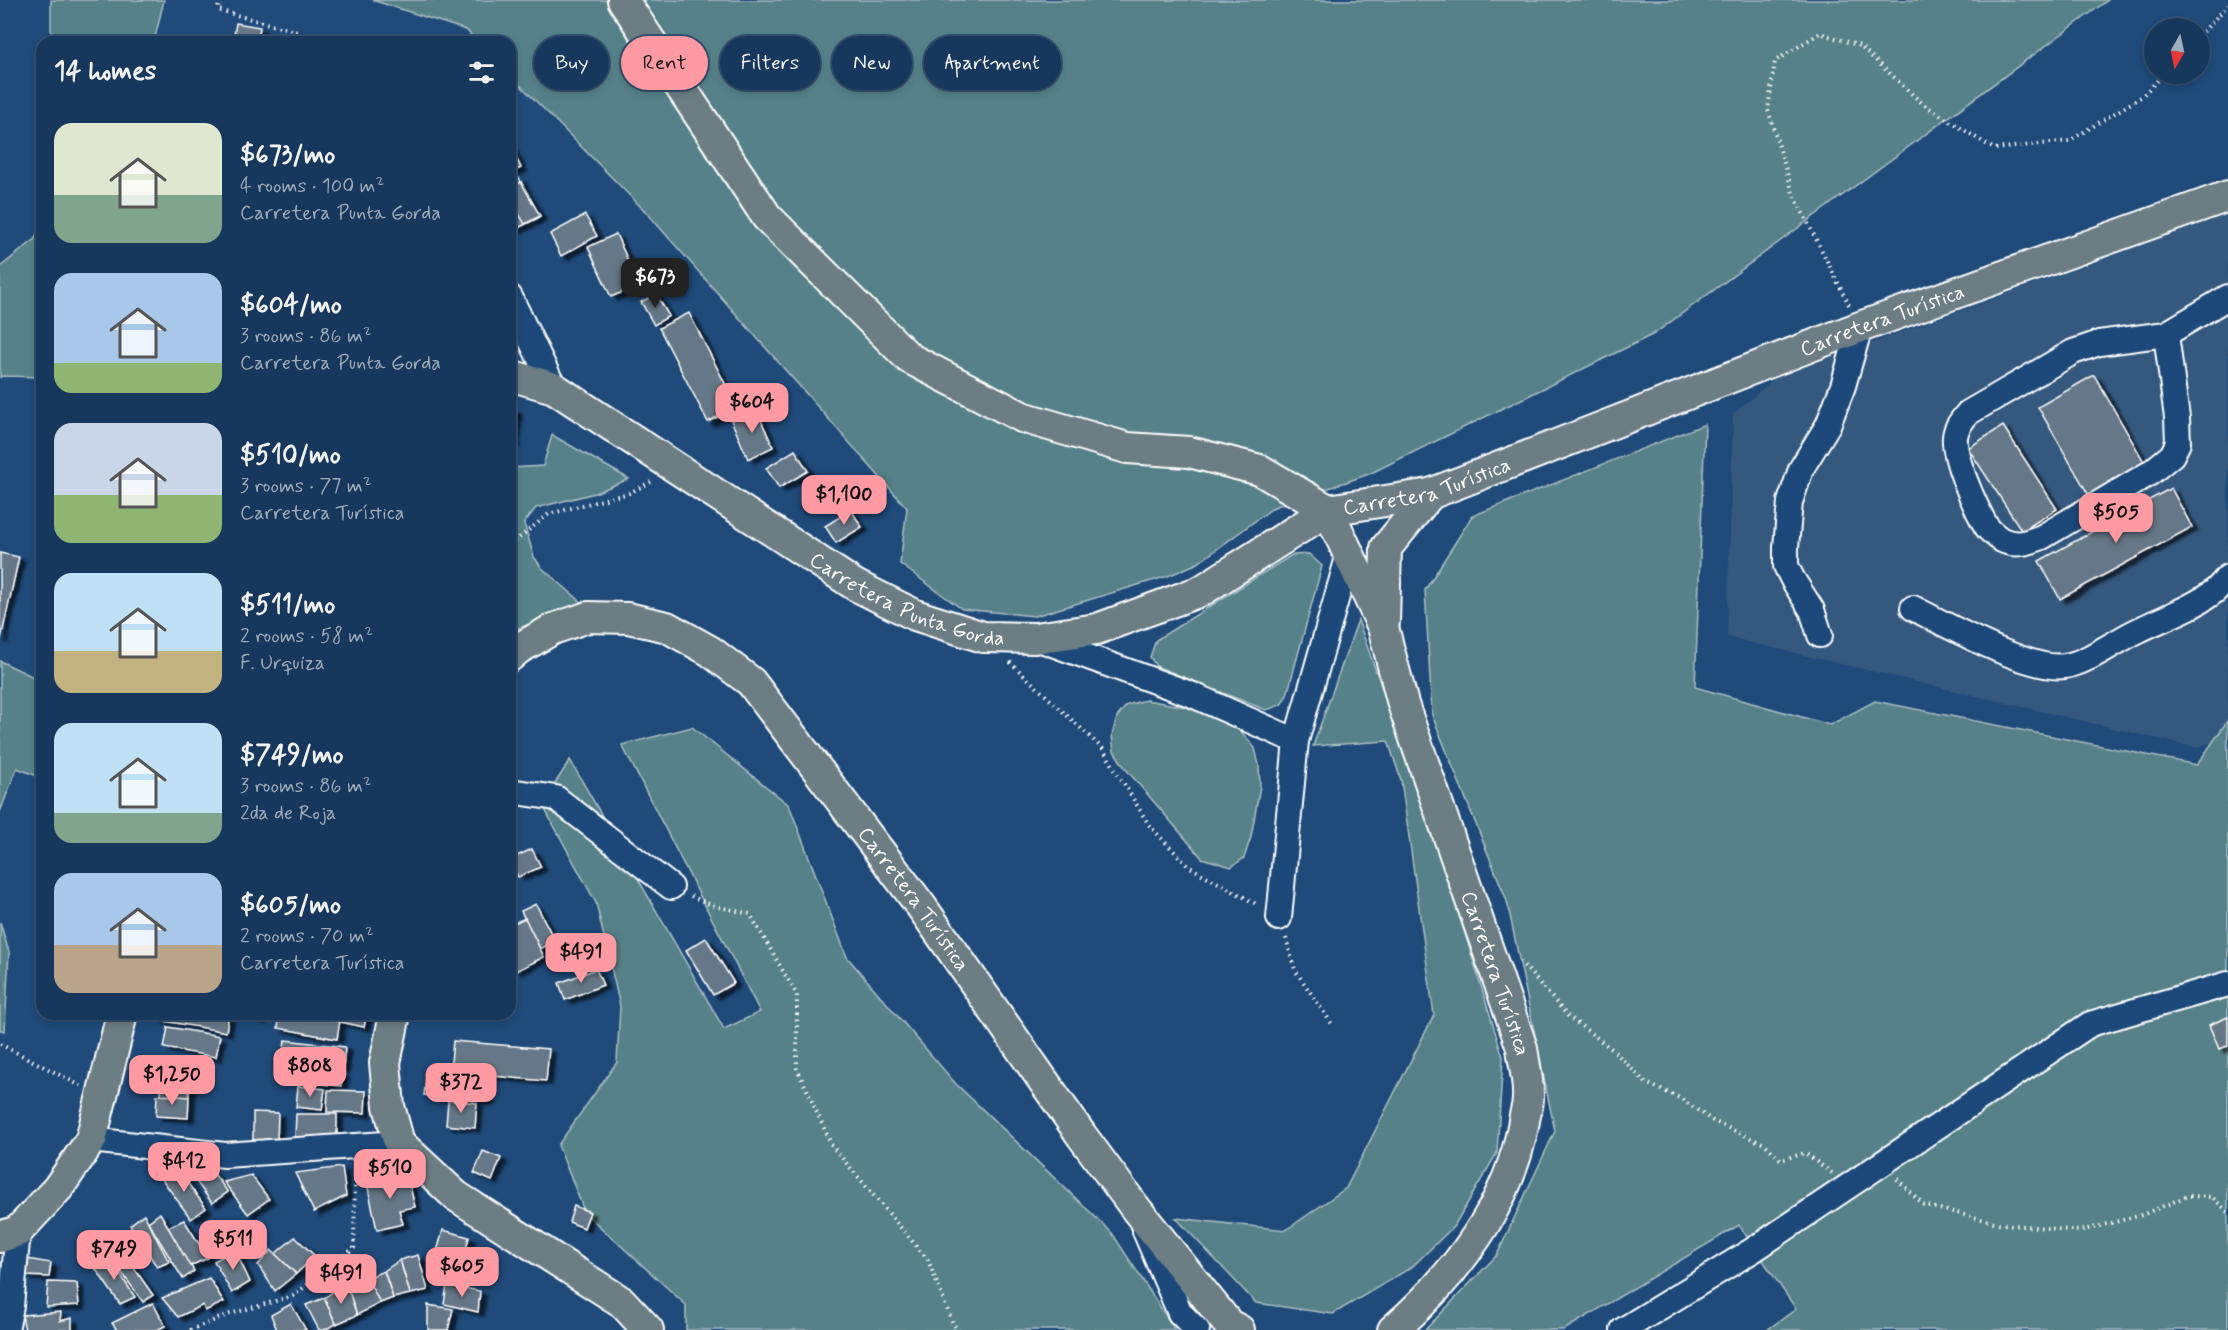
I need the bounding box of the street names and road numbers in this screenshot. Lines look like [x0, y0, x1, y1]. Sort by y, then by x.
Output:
street label: Carretera Turística [1796, 278, 1968, 364]
street label: Carretera Turística [1341, 451, 1515, 522]
street label: Carretera Punta Gorda [804, 546, 1005, 652]
street label: Carretera Turística [851, 821, 976, 977]
street label: Carretera Turística [1454, 888, 1536, 1058]

